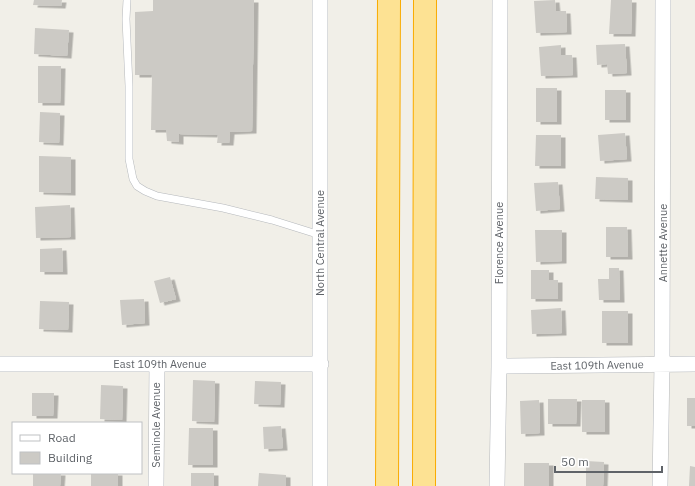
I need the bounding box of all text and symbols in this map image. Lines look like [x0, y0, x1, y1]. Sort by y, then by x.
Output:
street label: North Central Avenue [313, 190, 327, 296]
street label: Florence Avenue [492, 202, 506, 284]
street label: Annette Avenue [656, 204, 670, 282]
street label: East 109th Avenue [113, 357, 207, 371]
street label: East 109th Avenue [550, 357, 644, 373]
street label: Seminole Avenue [149, 382, 163, 468]
legend [12, 422, 142, 474]
text: Road [48, 430, 76, 445]
scale bar [555, 448, 662, 474]
text: Building [48, 450, 93, 465]
text: 50 m [561, 454, 589, 469]

